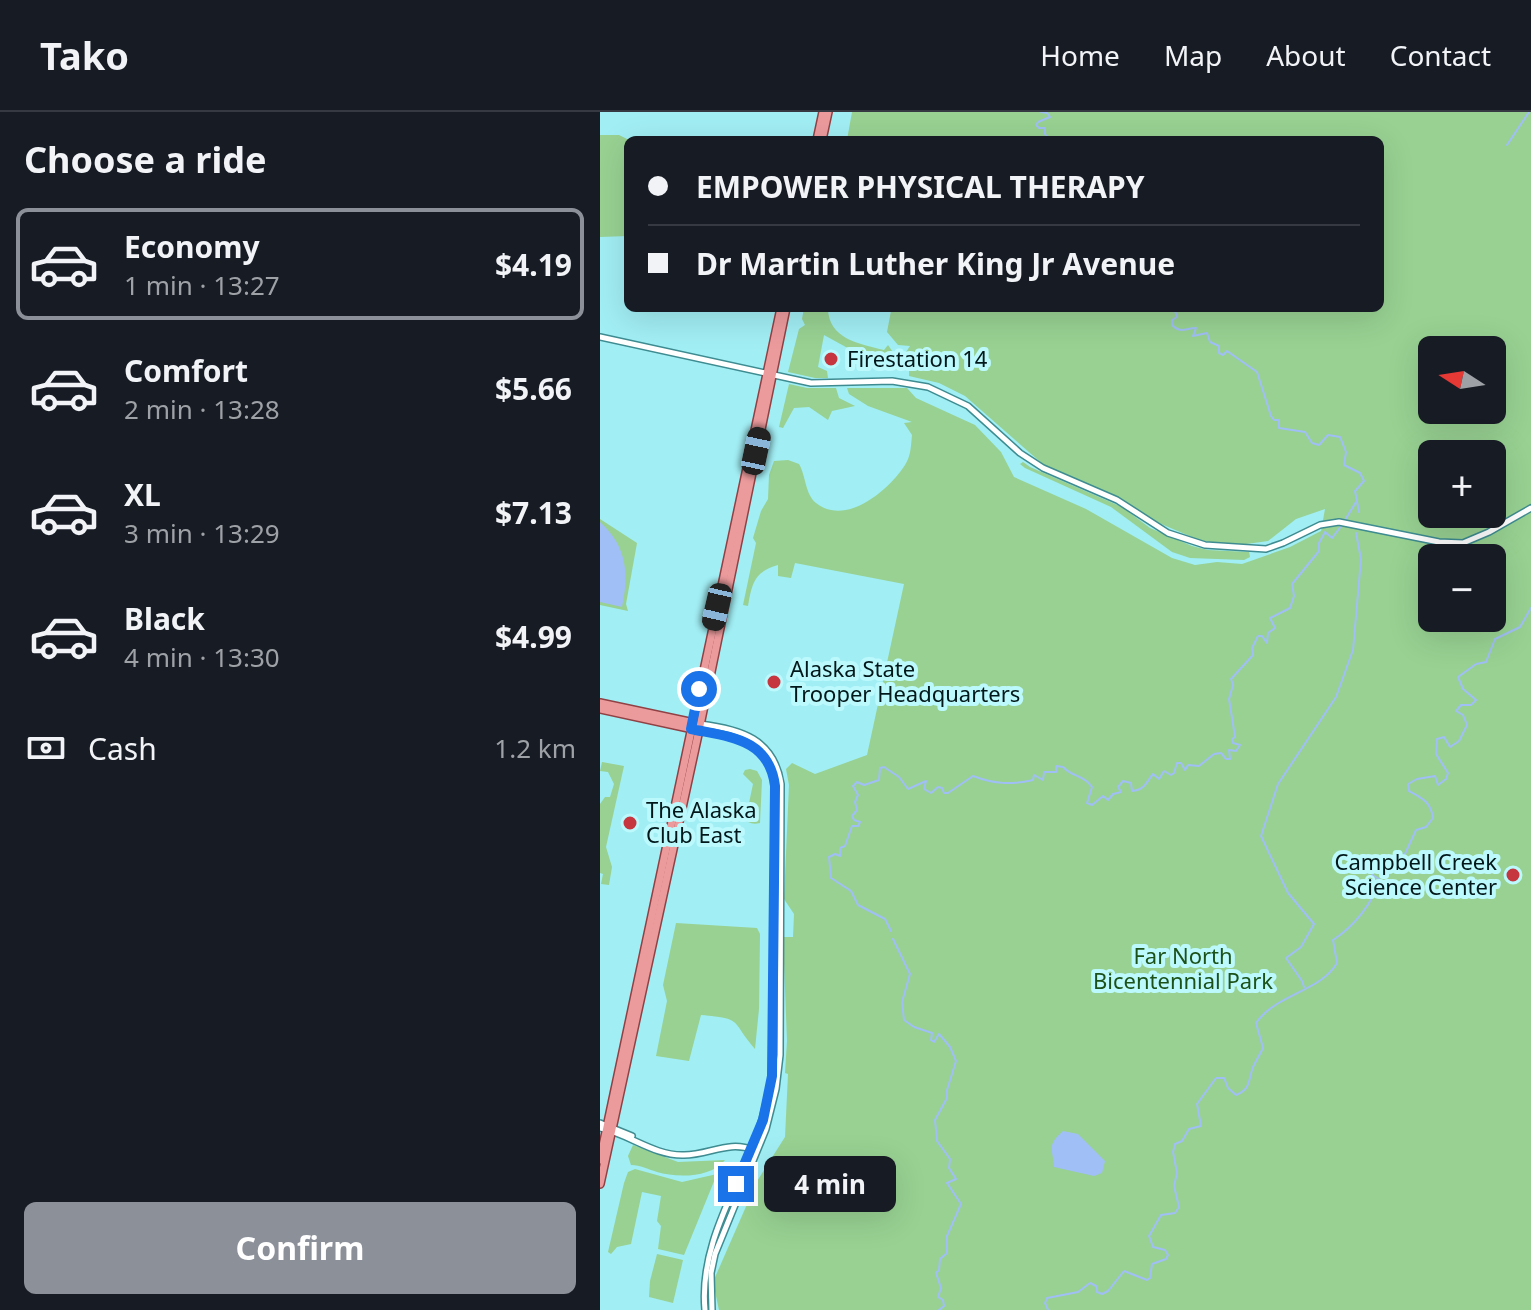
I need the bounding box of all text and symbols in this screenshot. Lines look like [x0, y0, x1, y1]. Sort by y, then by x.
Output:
text: Tako [40, 29, 129, 81]
text: Home [1040, 36, 1120, 74]
text: Map [1164, 36, 1222, 74]
text: About [1266, 36, 1346, 74]
text: Contact [1390, 36, 1491, 74]
text: Choose a ride [24, 135, 266, 184]
text: EMPOWER PHYSICAL THERAPY [696, 166, 1145, 207]
text: Economy [124, 226, 260, 267]
icon: car [28, 228, 100, 300]
text: Dr Martin Luther King Jr Avenue [696, 243, 1175, 284]
text: $4.19 [495, 244, 572, 285]
text: 1 min · 13:27 [124, 267, 280, 303]
north arrow [1418, 336, 1506, 424]
map controls [1418, 336, 1506, 632]
place label: Firestation 14 [847, 343, 988, 373]
text: Comfort [124, 350, 248, 391]
marker: Firestation 14 [822, 350, 840, 368]
icon: car [28, 352, 100, 424]
text: $5.66 [495, 368, 572, 409]
text: 2 min · 13:28 [124, 391, 280, 427]
car [739, 425, 773, 477]
button: + [1418, 440, 1506, 528]
text: XL [124, 474, 161, 515]
icon: car [28, 476, 100, 548]
text: $7.13 [495, 492, 572, 533]
text: 3 min · 13:29 [124, 515, 280, 551]
button: − [1418, 544, 1506, 632]
car [700, 581, 734, 633]
text: Black [124, 598, 205, 639]
icon: car [28, 600, 100, 672]
text: $4.99 [495, 616, 572, 657]
text: 4 min · 13:30 [124, 639, 280, 675]
place label: Alaska State Trooper Headquarters [790, 653, 1020, 708]
route start [681, 671, 717, 707]
marker: Alaska State Trooper Headquarters [765, 673, 783, 691]
icon: cash [24, 726, 68, 770]
text: Cash [88, 728, 157, 769]
text: 1.2 km [494, 730, 576, 766]
place label: The Alaska Club East [646, 794, 757, 849]
marker: The Alaska Club East [621, 814, 639, 832]
place label: Campbell Creek Science Center [1335, 846, 1497, 901]
marker: Campbell Creek Science Center [1504, 866, 1522, 884]
park label: Far North Bicentennial Park [1093, 940, 1273, 995]
callout: 4 min [764, 1156, 896, 1212]
route end [718, 1166, 754, 1202]
text: 4 min [794, 1166, 866, 1202]
button: Confirm [24, 1202, 576, 1294]

